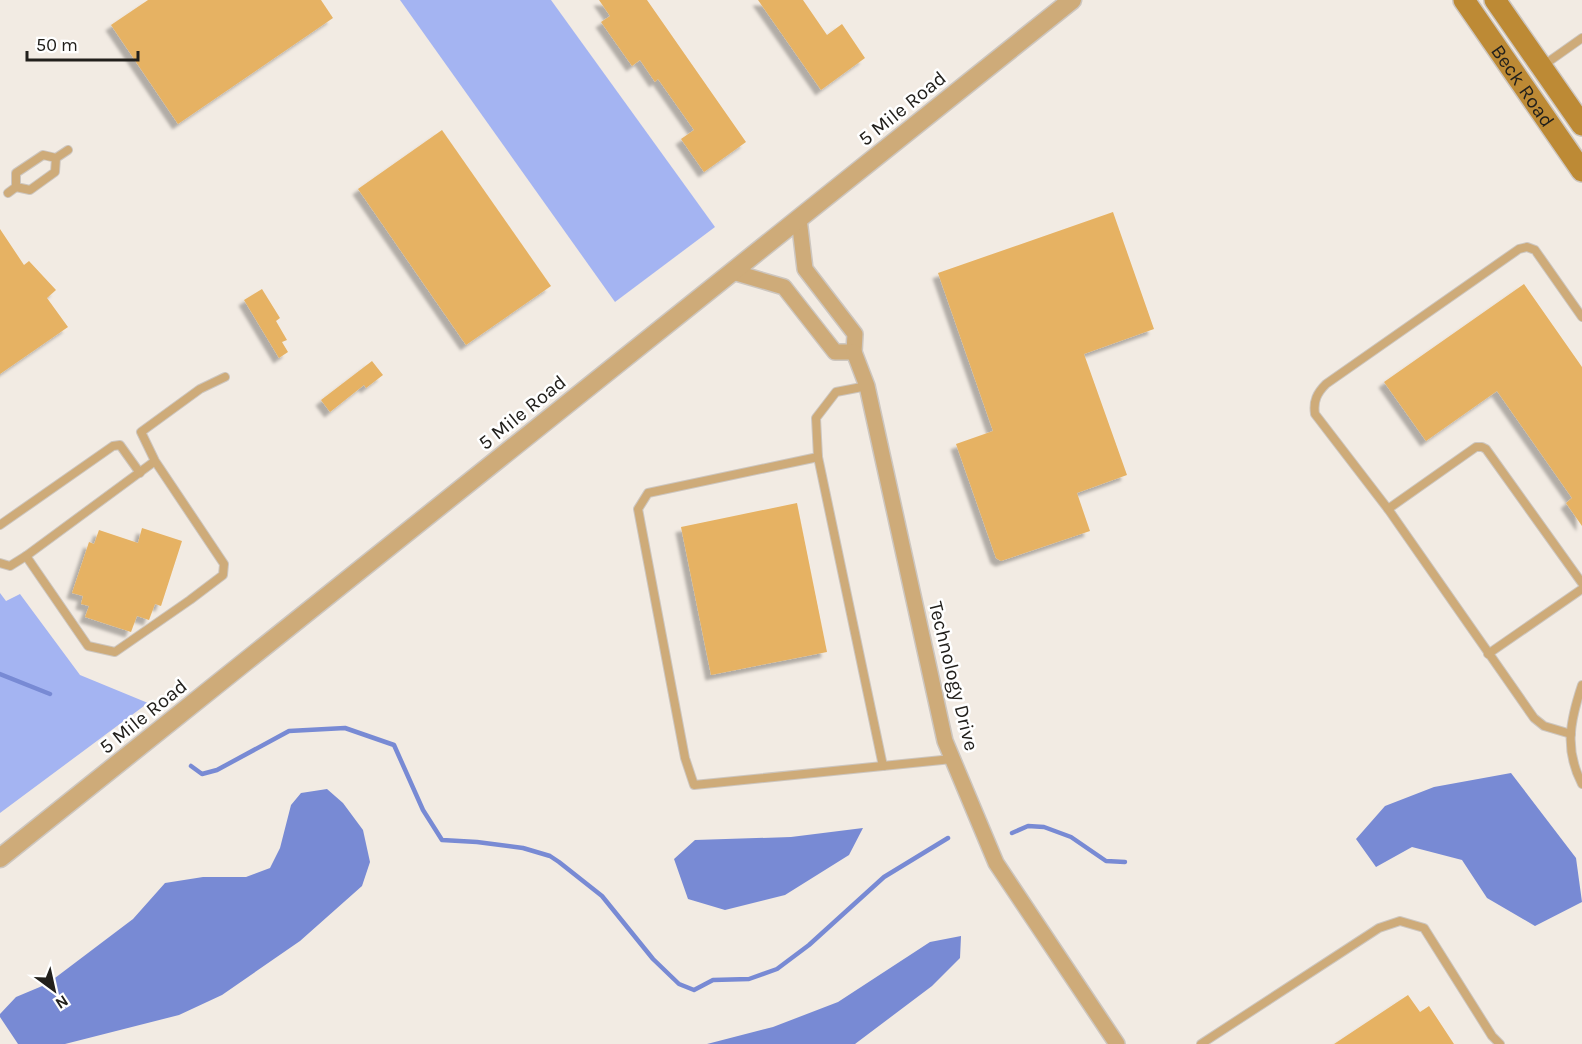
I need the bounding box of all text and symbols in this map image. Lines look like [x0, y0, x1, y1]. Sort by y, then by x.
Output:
scale bar [27, 24, 138, 62]
text: 50 m [36, 34, 78, 56]
street label: Beck Road [1486, 40, 1559, 132]
street label: 5 Mile Road [854, 66, 951, 151]
street label: 5 Mile Road [474, 370, 571, 455]
street label: Technology Drive [924, 599, 983, 753]
street label: 5 Mile Road [95, 674, 192, 759]
north arrow [24, 960, 84, 1020]
text: N [52, 991, 72, 1013]

